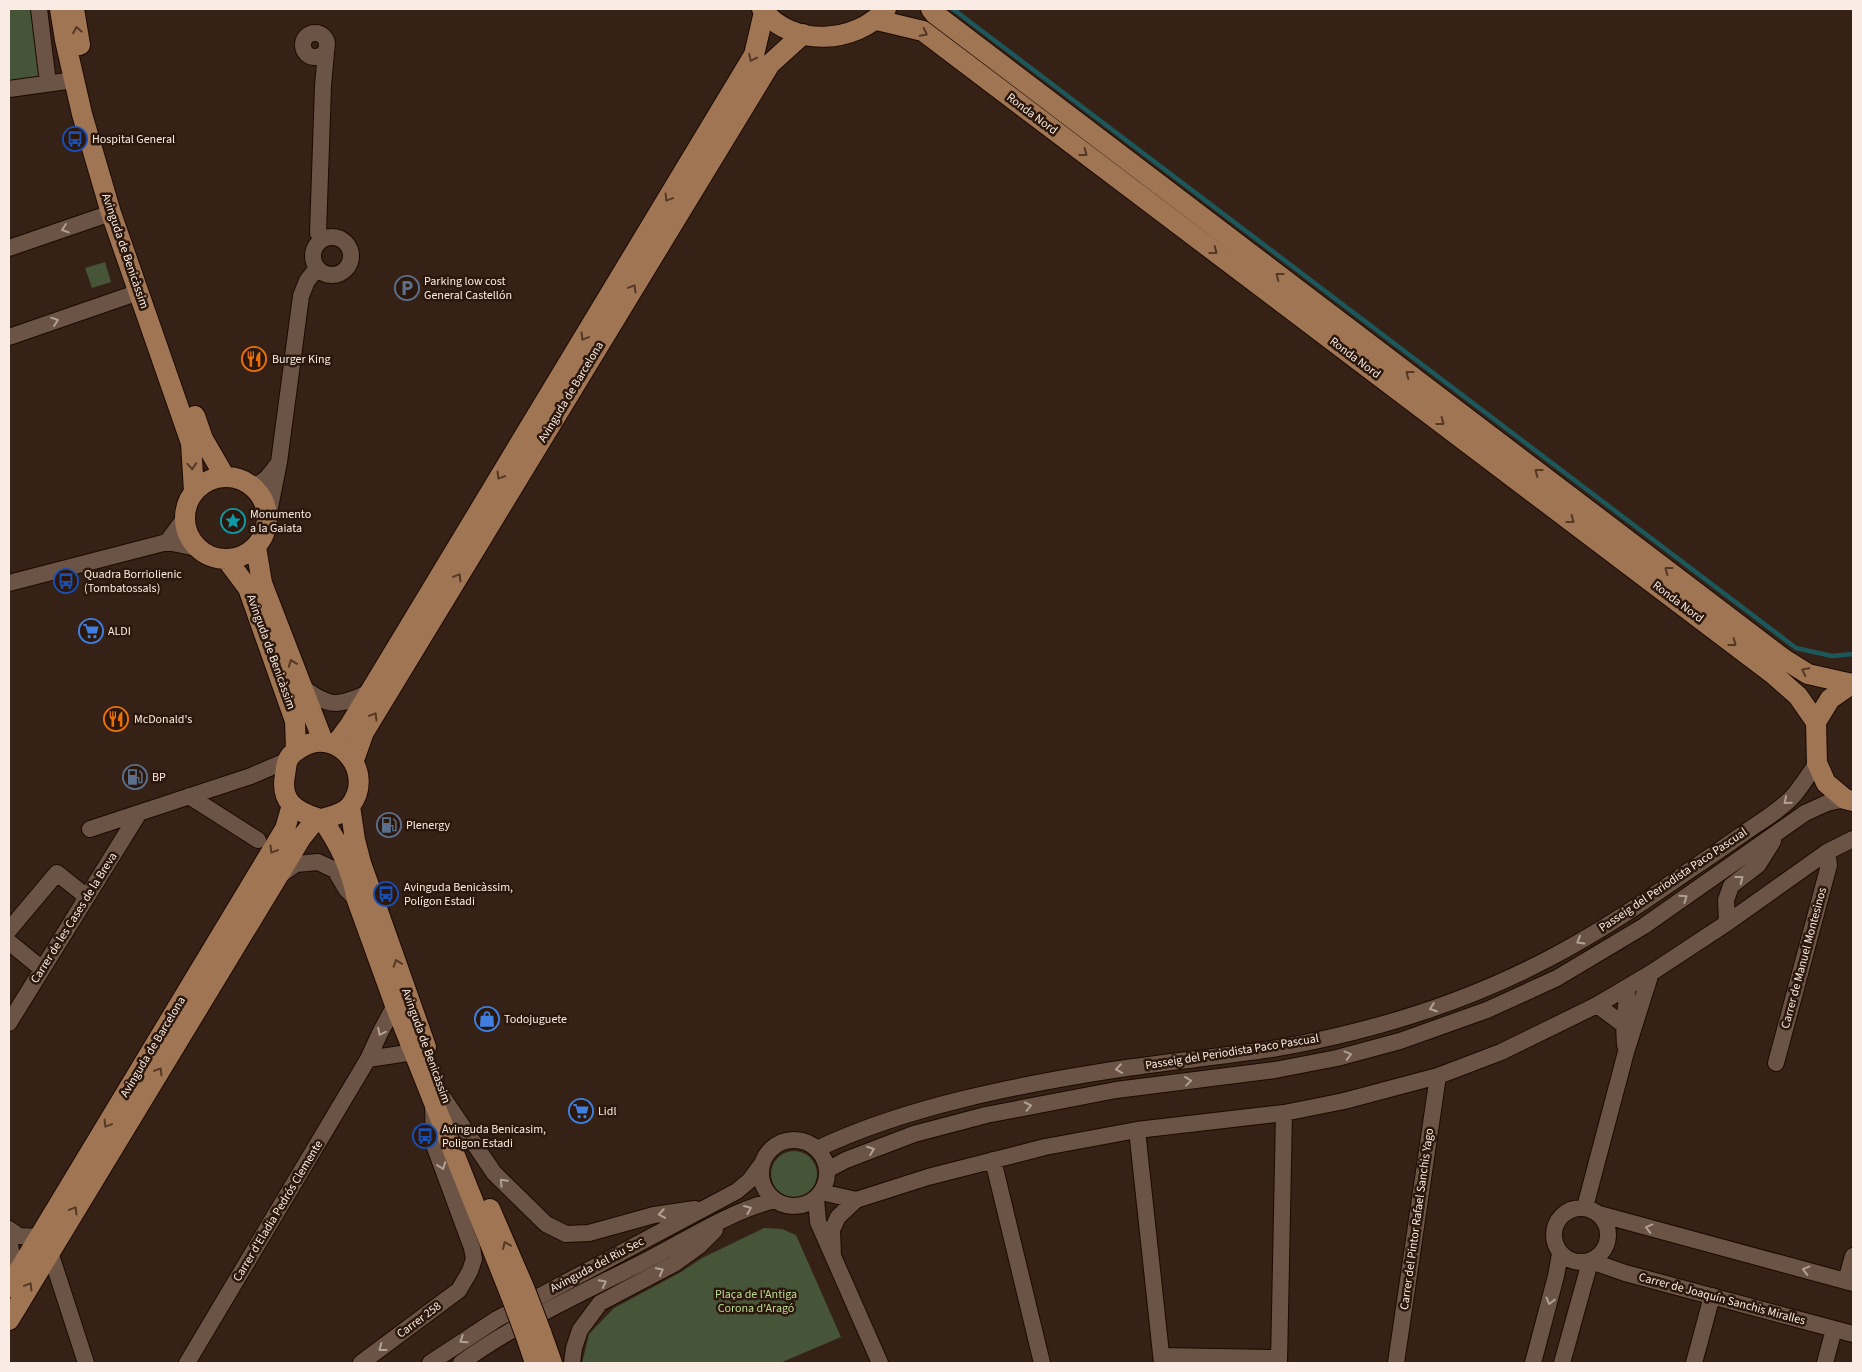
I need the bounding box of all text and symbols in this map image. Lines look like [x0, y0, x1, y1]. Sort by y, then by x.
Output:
one-way arrow [73, 26, 83, 35]
one-way arrow [918, 27, 927, 37]
one-way arrow [748, 53, 758, 62]
street label: Ronda Nord [1003, 89, 1061, 139]
bus stop icon: Hospital General [62, 126, 88, 152]
place label: Hospital General [92, 131, 175, 148]
one-way arrow [1078, 147, 1087, 155]
street label: Avinguda de Benicàssim [97, 191, 153, 311]
one-way arrow [665, 192, 675, 201]
one-way arrow [61, 223, 70, 233]
one-way arrow [1208, 245, 1217, 253]
place label: Parking low cost General Castellón [424, 273, 512, 304]
one-way arrow [1275, 273, 1285, 282]
parking icon: Parking low cost General Castellón [394, 275, 420, 301]
one-way arrow [627, 285, 637, 294]
one-way arrow [50, 317, 59, 327]
one-way arrow [581, 331, 591, 340]
street label: Ronda Nord [1326, 333, 1384, 383]
street label: Avinguda de Barcelona [534, 338, 608, 446]
restaurant icon: Burger King [241, 346, 267, 372]
place label: Burger King [272, 351, 331, 368]
one-way arrow [1405, 371, 1415, 380]
one-way arrow [1435, 417, 1444, 425]
one-way arrow [187, 462, 198, 470]
one-way arrow [497, 470, 507, 479]
one-way arrow [1535, 470, 1544, 478]
place label: Monumento a la Gaiata [250, 506, 311, 537]
place icon: Monumento a la Gaiata [220, 508, 246, 534]
one-way arrow [1565, 515, 1574, 523]
place label: Quadra Borriolienic (Tombatossals) [84, 566, 182, 597]
bus stop icon: Quadra Borriolienic (Tombatossals) [53, 568, 79, 594]
one-way arrow [1665, 568, 1674, 576]
one-way arrow [452, 573, 462, 582]
street label: Ronda Nord [1649, 577, 1707, 627]
street label: Avinguda de Benicàssim [242, 592, 300, 712]
supermarket icon: ALDI [78, 618, 104, 644]
place label: ALDI [108, 623, 131, 640]
one-way arrow [1727, 638, 1736, 646]
one-way arrow [288, 660, 298, 668]
one-way arrow [1802, 667, 1811, 677]
restaurant icon: McDonald's [103, 706, 129, 732]
place label: McDonald's [134, 711, 192, 728]
one-way arrow [367, 712, 377, 721]
fuel station icon: BP [122, 764, 148, 790]
place label: BP [152, 769, 166, 786]
one-way arrow [1784, 795, 1793, 803]
fuel station icon: Plenergy [376, 812, 402, 838]
place label: Plenergy [406, 817, 451, 834]
street label: Passeig del Periodista Paco Pascual [1596, 824, 1750, 936]
one-way arrow [269, 844, 279, 853]
street label: Carrer de les Cases de la Breva [27, 849, 121, 987]
one-way arrow [1734, 877, 1743, 885]
place label: Avinguda Benicàssim, Polígon Estadi [404, 879, 513, 910]
bus stop icon: Avinguda Benicàssim, Polígon Estadi [373, 881, 399, 907]
street label: Carrer de Manuel Montesinos [1777, 885, 1831, 1031]
one-way arrow [1678, 895, 1688, 904]
one-way arrow [1576, 934, 1585, 944]
one-way arrow [392, 959, 402, 968]
street label: Avinguda de Benicàssim [397, 986, 455, 1106]
street label: Avinguda de Barcelona [116, 993, 190, 1101]
one-way arrow [1429, 1002, 1437, 1012]
shop icon: Todojuguete [474, 1006, 500, 1032]
place label: Todojuguete [504, 1011, 567, 1028]
one-way arrow [377, 1026, 387, 1035]
street label: Passeig del Periodista Paco Pascual [1144, 1030, 1320, 1074]
one-way arrow [1344, 1050, 1352, 1060]
one-way arrow [1115, 1064, 1124, 1074]
one-way arrow [152, 1068, 162, 1077]
one-way arrow [1184, 1076, 1192, 1087]
supermarket icon: Lidl [568, 1098, 594, 1124]
one-way arrow [1023, 1101, 1032, 1112]
place label: Lidl [598, 1103, 617, 1120]
one-way arrow [104, 1118, 114, 1127]
place label: Avinguda Benicasim, Poligon Estadi [442, 1121, 546, 1152]
bus stop icon: Avinguda Benicasim, Poligon Estadi [412, 1123, 438, 1149]
street label: Carrer del Pintor Rafael Sanchis Yago [1396, 1127, 1438, 1311]
street label: Carrer d'Eladia Pedrós Clemente [229, 1137, 327, 1285]
one-way arrow [867, 1146, 875, 1156]
one-way arrow [436, 1161, 446, 1169]
one-way arrow [500, 1179, 509, 1188]
one-way arrow [743, 1205, 752, 1216]
one-way arrow [68, 1207, 78, 1216]
one-way arrow [657, 1209, 666, 1219]
one-way arrow [1646, 1223, 1654, 1233]
street label: Avinguda del Riu Sec [547, 1233, 647, 1297]
one-way arrow [501, 1241, 512, 1250]
one-way arrow [1802, 1265, 1811, 1276]
one-way arrow [655, 1267, 664, 1277]
street label: Carrer de Joaquín Sanchis Miralles [1637, 1269, 1807, 1329]
one-way arrow [598, 1279, 607, 1289]
one-way arrow [23, 1283, 33, 1292]
park label: Plaça de l'Antiga Corona d'Aragó [715, 1286, 797, 1317]
one-way arrow [1545, 1297, 1555, 1305]
street label: Carrer 258 [393, 1298, 445, 1342]
one-way arrow [460, 1334, 469, 1344]
one-way arrow [379, 1342, 388, 1350]

